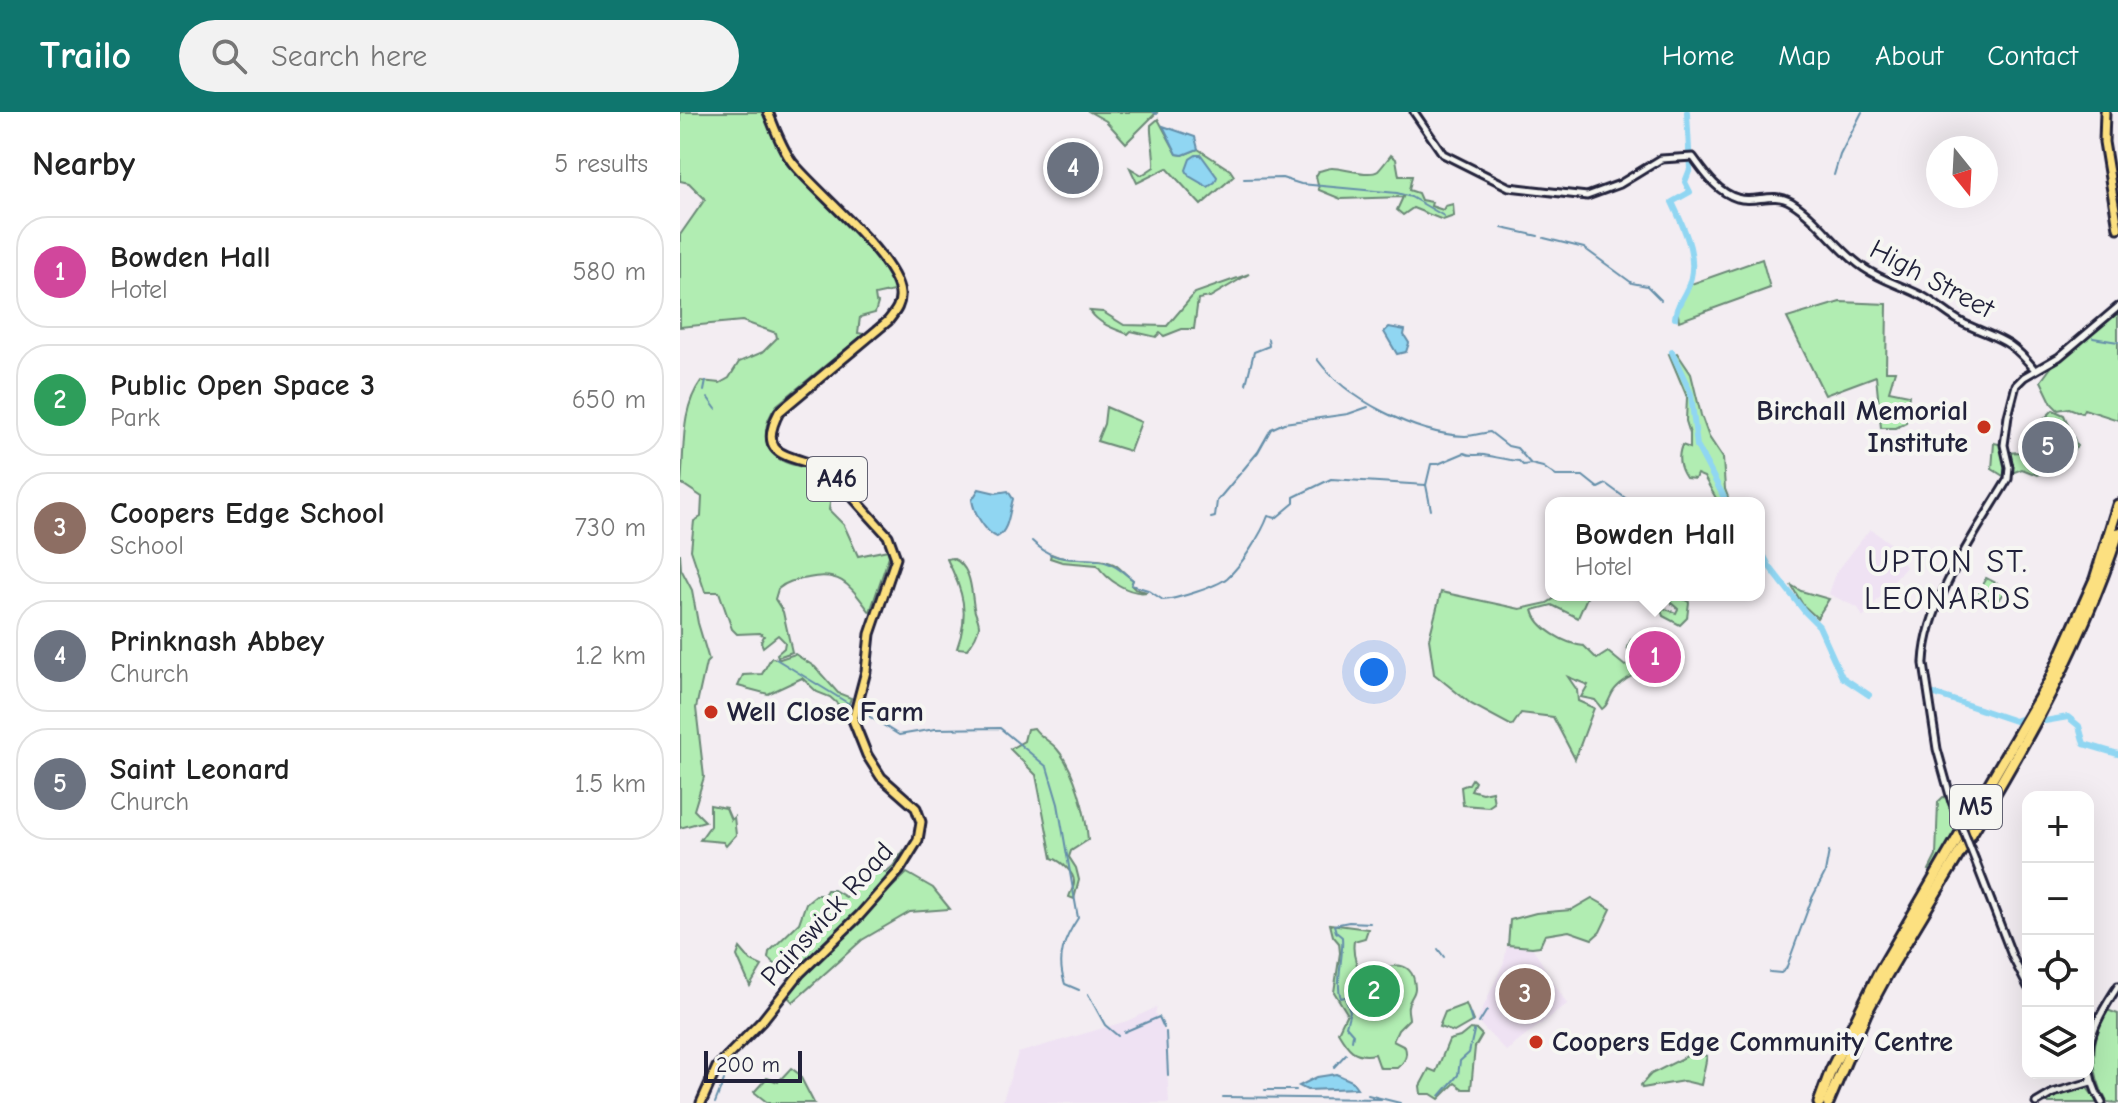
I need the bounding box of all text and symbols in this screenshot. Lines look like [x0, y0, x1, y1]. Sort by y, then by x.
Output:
search box [179, 20, 739, 92]
text: Trailo [40, 34, 131, 78]
icon: search [207, 34, 251, 78]
text: Search here [271, 39, 427, 74]
text: Home [1662, 40, 1734, 72]
text: Map [1778, 40, 1831, 72]
text: About [1875, 40, 1943, 72]
text: Contact [1987, 40, 2078, 72]
north arrow [1926, 136, 1998, 208]
pin: 4 [1047, 138, 1099, 198]
text: Nearby [32, 144, 135, 184]
text: 5 results [554, 149, 648, 179]
street label: High Street [1864, 233, 2000, 325]
text: Bowden Hall [110, 240, 271, 275]
text: 1 [55, 257, 65, 287]
text: 580 m [572, 257, 646, 287]
text: Hotel [110, 275, 168, 305]
text: Public Open Space 3 [110, 368, 375, 403]
text: 2 [54, 385, 66, 415]
text: 650 m [572, 385, 646, 415]
place label: Birchall Memorial Institute [1756, 395, 1968, 459]
text: Park [110, 403, 160, 433]
pin: 5 [2022, 417, 2074, 477]
marker: Birchall Memorial Institute [1975, 418, 1993, 436]
road number: A46 [807, 457, 867, 501]
text: Coopers Edge School [110, 496, 385, 531]
popup [1545, 497, 1765, 601]
text: 3 [54, 513, 66, 543]
text: 730 m [575, 513, 646, 543]
text: Bowden Hall [1575, 517, 1735, 552]
text: School [110, 531, 184, 561]
district label: UPTON ST. LEONARDS [1864, 543, 2032, 617]
text: Hotel [1575, 552, 1632, 582]
text: Prinknash Abbey [110, 624, 324, 659]
pin: 1 [1629, 627, 1681, 687]
text: 4 [54, 641, 66, 671]
text: 1.2 km [575, 641, 646, 671]
your location [1354, 652, 1394, 692]
text: Church [110, 659, 189, 689]
place label: Well Close Farm [727, 696, 924, 728]
marker: Well Close Farm [702, 703, 720, 721]
text: Saint Leonard [110, 752, 290, 787]
text: 5 [53, 769, 67, 799]
text: 1.5 km [575, 769, 646, 799]
road number: M5 [1950, 785, 2002, 829]
text: Church [110, 787, 189, 817]
map controls [2022, 791, 2094, 1079]
button: + [2022, 791, 2094, 863]
street label: Painswick Road [754, 836, 900, 992]
button: − [2022, 863, 2094, 935]
button: locate [2022, 935, 2094, 1007]
pin: 2 [1348, 961, 1400, 1021]
pin: 3 [1499, 964, 1551, 1024]
button: layers [2022, 1007, 2094, 1079]
place label: Coopers Edge Community Centre [1552, 1026, 1953, 1058]
marker: Coopers Edge Community Centre [1527, 1033, 1545, 1051]
scale bar [704, 1047, 802, 1083]
text: 200 m [716, 1052, 780, 1078]

